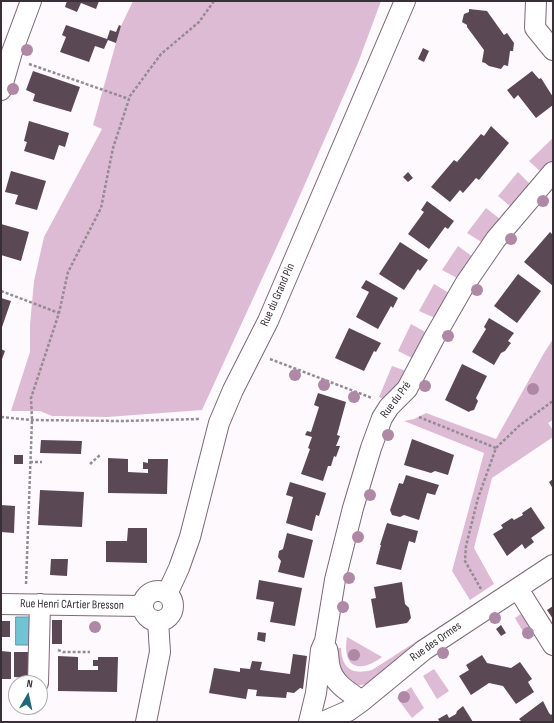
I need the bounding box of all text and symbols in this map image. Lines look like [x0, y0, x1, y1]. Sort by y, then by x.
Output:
street label: Rue du Grand Pin [258, 261, 298, 329]
street label: Rue du Pré [378, 379, 414, 421]
street label: Rue Henri CArtier Bresson [20, 597, 124, 613]
street label: Rue des Ormes [407, 619, 465, 665]
north arrow [8, 675, 48, 715]
text: N [26, 677, 34, 691]

